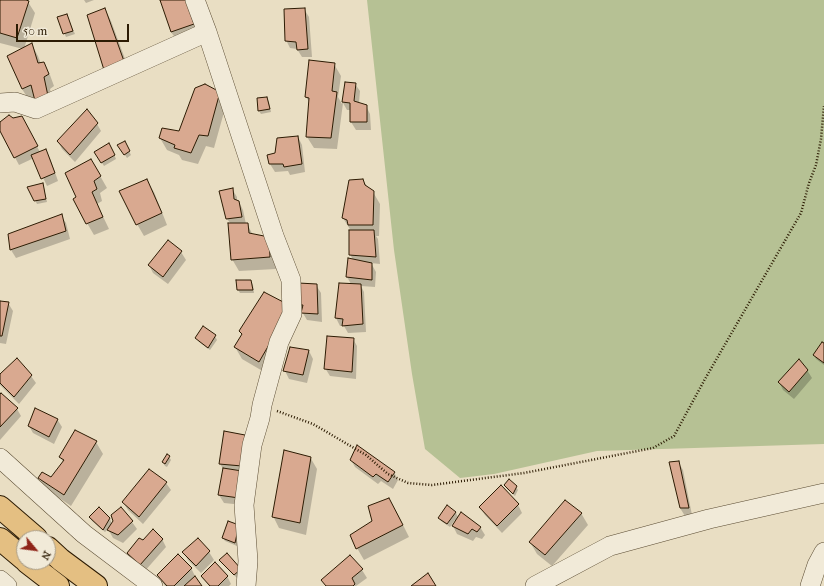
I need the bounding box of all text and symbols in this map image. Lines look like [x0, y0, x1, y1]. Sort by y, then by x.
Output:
scale bar [18, 16, 131, 42]
text: 50 m [23, 24, 47, 38]
north arrow [16, 530, 56, 570]
text: N [38, 549, 54, 562]

